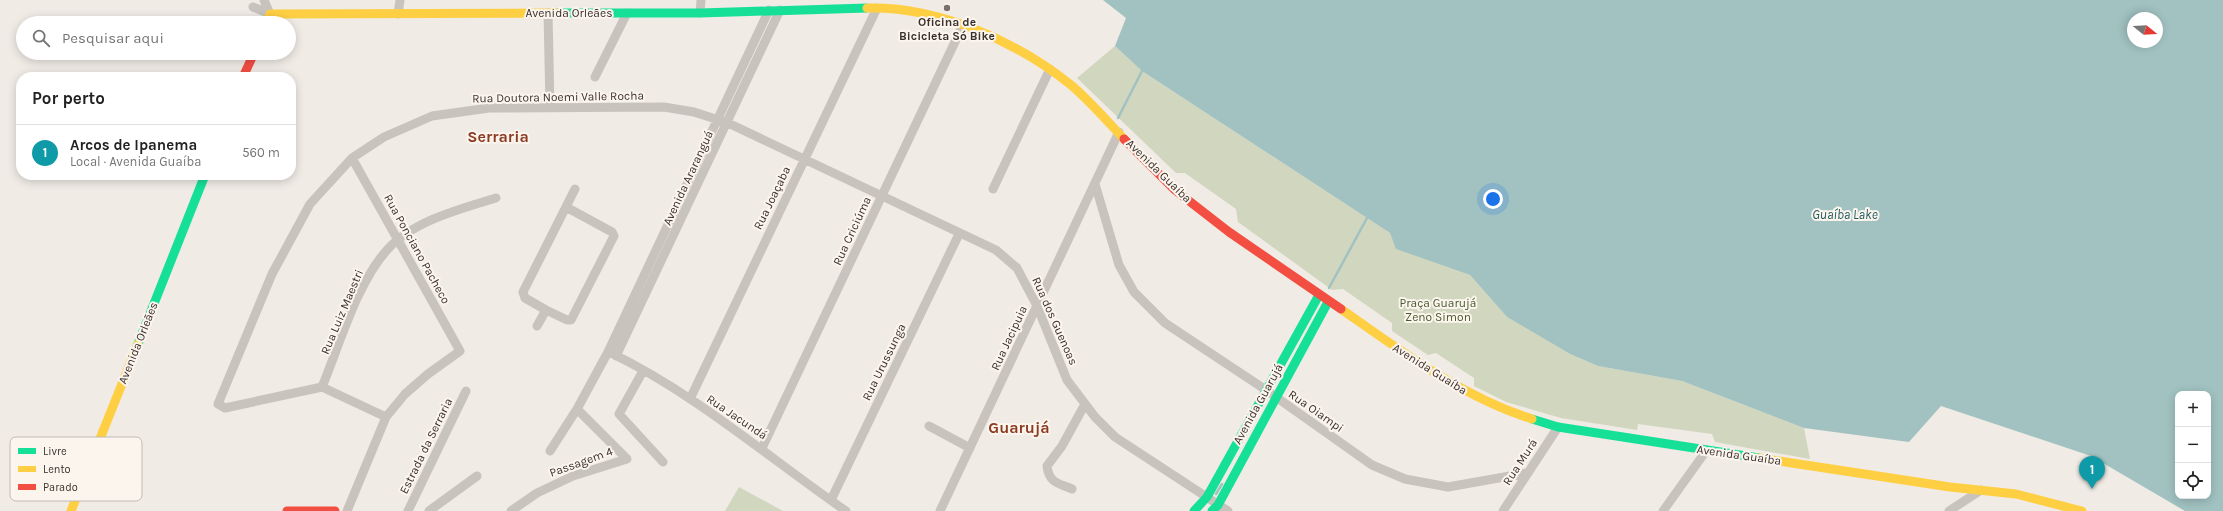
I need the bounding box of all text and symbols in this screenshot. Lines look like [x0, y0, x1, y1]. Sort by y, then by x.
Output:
marker: Oficina de Bicicleta Só Bike [942, 3, 952, 13]
street label: Avenida Orleães [526, 6, 612, 20]
north arrow [2127, 12, 2163, 48]
place label: Oficina de Bicicleta Só Bike [899, 15, 995, 43]
search box [16, 16, 296, 60]
icon: search [30, 27, 52, 49]
text: Pesquisar aqui [62, 29, 164, 47]
text: Por perto [32, 88, 105, 108]
street label: Rua Doutora Noemi Valle Rocha [472, 89, 644, 105]
district label: Serraria [467, 127, 529, 146]
street label: Avenida Araranguá [660, 128, 716, 228]
text: Arcos de Ipanema [70, 136, 197, 154]
street label: Avenida Guaíba [1124, 136, 1194, 206]
text: 1 [43, 145, 47, 160]
text: 560 m [242, 145, 280, 160]
text: Local · Avenida Guaíba [70, 154, 201, 169]
street label: Rua Joaçaba [751, 164, 793, 232]
your location [1483, 189, 1503, 209]
street label: Rua Ponciano Pacheco [381, 192, 453, 306]
street label: Rua Criciúma [830, 194, 874, 268]
water label: Guaíba Lake [1812, 207, 1878, 222]
street label: Rua Luiz Maestri [318, 268, 366, 356]
street label: Rua dos Guenoas [1029, 275, 1081, 367]
park label: Praça Guarujá Zeno Simon [1400, 296, 1476, 324]
street label: Avenida Orleães [115, 300, 161, 386]
street label: Rua Jacipuia [988, 303, 1030, 373]
street label: Rua Urussunga [859, 321, 909, 403]
street label: Avenida Guaíba [1390, 341, 1470, 397]
street label: Avenida Guarujá [1230, 361, 1286, 447]
street label: Rua Oiampi [1286, 387, 1346, 435]
map controls [2175, 391, 2211, 499]
button: + [2175, 391, 2211, 427]
street label: Rua Jacundá [704, 392, 770, 442]
street label: Estrada da Serraria [397, 396, 455, 496]
district label: Guarujá [988, 418, 1050, 437]
button: − [2175, 427, 2211, 463]
street label: Rua Murá [1500, 436, 1540, 488]
legend [10, 437, 142, 501]
street label: Avenida Guaíba [1696, 442, 1782, 468]
street label: Passagem 4 [548, 444, 615, 480]
text: Livre [43, 445, 67, 458]
pin: 1 [2079, 456, 2105, 489]
text: Lento [43, 463, 71, 476]
button: locate [2175, 463, 2211, 499]
text: Parado [43, 481, 78, 494]

